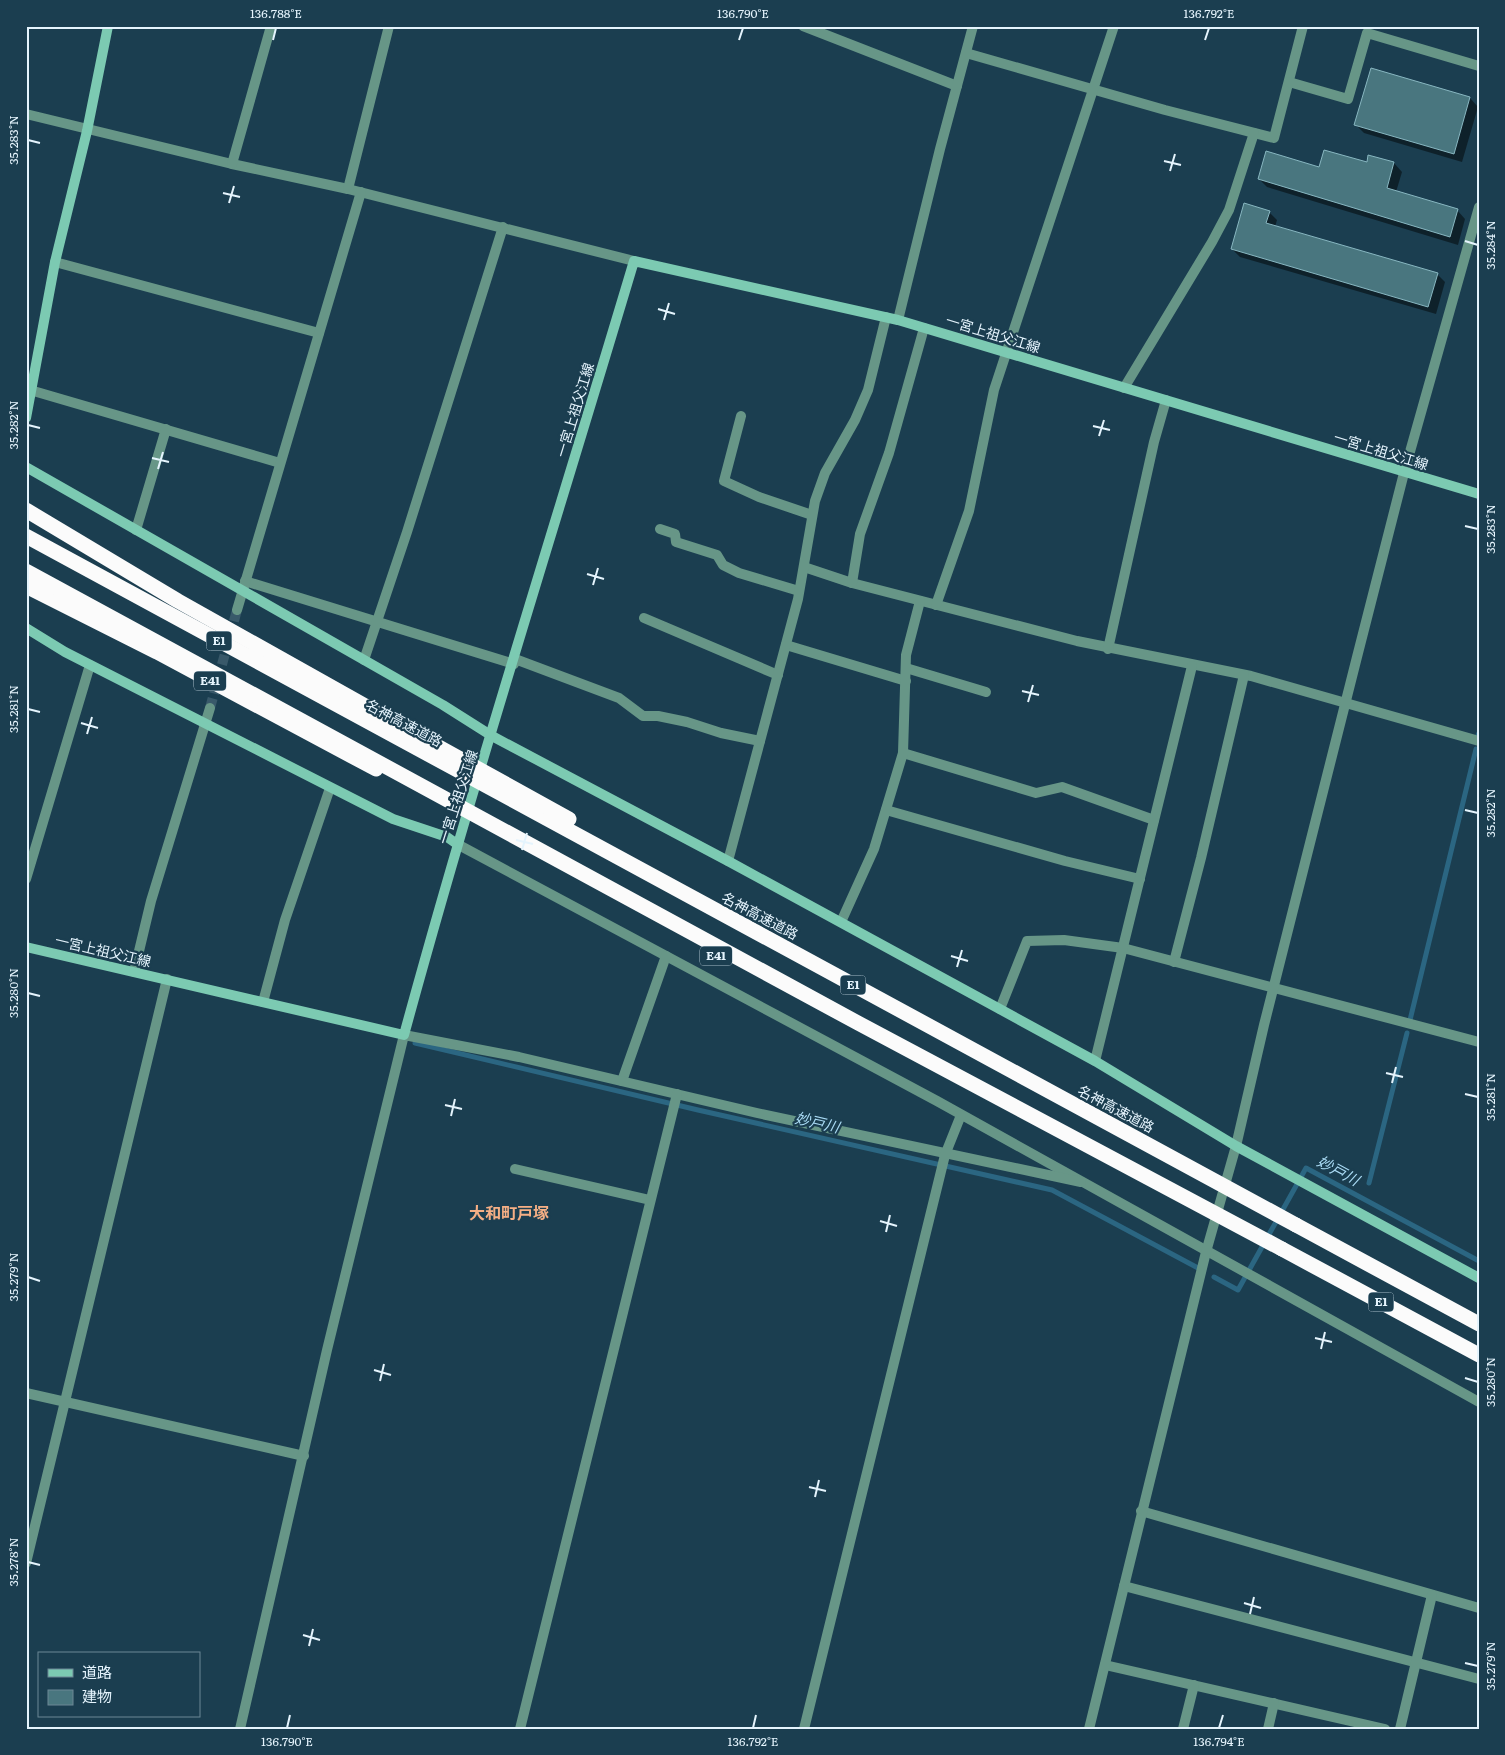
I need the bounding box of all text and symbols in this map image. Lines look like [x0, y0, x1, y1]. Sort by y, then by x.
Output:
text: 136.788°E [250, 4, 302, 22]
text: 136.790°E [717, 4, 769, 22]
text: 136.792°E [1184, 4, 1235, 22]
text: 35.283°N [4, 115, 22, 165]
text: 35.284°N [1481, 220, 1499, 270]
street label: 一宮上祖父江線 [944, 309, 1043, 357]
street label: 一宮上祖父江線 [550, 360, 598, 459]
text: 35.282°N [4, 400, 22, 450]
street label: 一宮上祖父江線 [1332, 426, 1431, 474]
text: 35.283°N [1481, 504, 1499, 554]
road number: E1 [206, 631, 232, 650]
road number: E41 [194, 671, 226, 690]
text: 35.281°N [4, 685, 22, 733]
street label: 名神高速道路 [363, 694, 446, 751]
street label: 一宮上祖父江線 [432, 747, 482, 846]
text: 35.282°N [1481, 788, 1499, 838]
street label: 名神高速道路 [719, 887, 802, 944]
street label: 一宮上祖父江線 [53, 929, 153, 971]
road number: E41 [700, 946, 732, 966]
text: 35.280°N [4, 968, 22, 1018]
road number: E1 [840, 976, 866, 994]
text: 35.281°N [1481, 1073, 1499, 1121]
street label: 名神高速道路 [1075, 1080, 1158, 1137]
water label: 妙戸川 [793, 1105, 844, 1138]
water label: 妙戸川 [1313, 1149, 1366, 1191]
district label: 大和町戸塚 [469, 1200, 549, 1224]
text: 35.279°N [4, 1253, 22, 1301]
road number: E1 [1368, 1292, 1394, 1311]
text: 35.280°N [1481, 1357, 1499, 1407]
text: 35.278°N [4, 1537, 22, 1587]
text: 35.279°N [1481, 1642, 1499, 1690]
legend [38, 1652, 200, 1718]
text: 道路 [82, 1660, 112, 1683]
text: 建物 [82, 1684, 112, 1707]
text: 136.790°E [261, 1732, 313, 1750]
text: 136.792°E [728, 1732, 779, 1750]
text: 136.794°E [1193, 1732, 1245, 1750]

